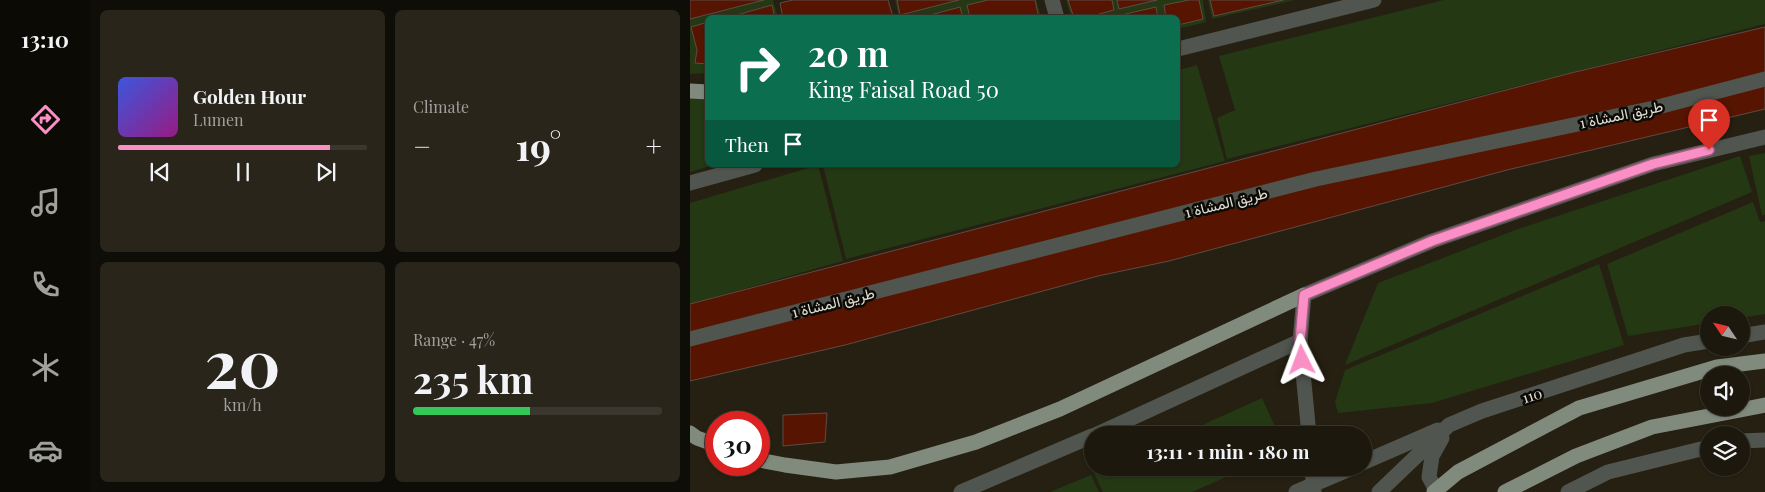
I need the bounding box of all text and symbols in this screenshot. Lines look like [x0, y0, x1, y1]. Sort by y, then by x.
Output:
text: 13:10 [21, 24, 69, 54]
text: 20 m [808, 29, 889, 76]
icon: right [725, 35, 790, 100]
text: King Faisal Road 50 [808, 74, 999, 104]
text: Golden Hour [193, 83, 306, 109]
street label: طريق المشاة 1 [1577, 95, 1665, 134]
text: Climate [413, 96, 469, 117]
pin [1688, 99, 1730, 150]
icon: directions [28, 102, 63, 137]
icon: arrive [1695, 106, 1723, 134]
text: Lumen [193, 109, 244, 130]
text: 19° [515, 120, 561, 171]
text: − [413, 127, 431, 164]
text: + [646, 127, 662, 164]
icon: arrive [779, 130, 807, 158]
text: Then [725, 131, 769, 157]
icon: previous [146, 158, 174, 186]
icon: pause [229, 158, 257, 186]
icon: next [312, 158, 340, 186]
street label: طريق المشاة 1 [1182, 182, 1270, 223]
icon: music [28, 185, 63, 220]
icon: phone [28, 267, 63, 302]
street label: طريق المشاة 1 [789, 282, 877, 323]
north arrow [1700, 306, 1750, 356]
map controls [1700, 306, 1750, 476]
text: 20 [205, 318, 280, 404]
text: Range · 47% [413, 329, 495, 350]
position arrow [1275, 333, 1327, 385]
icon: climate [28, 350, 63, 385]
text: 235 km [413, 353, 533, 404]
button: sound [1700, 366, 1750, 416]
street label: 110 [1519, 382, 1545, 408]
text: km/h [223, 394, 262, 415]
speed limit sign: 30 [705, 411, 770, 476]
button: layers [1700, 426, 1750, 476]
icon: car [28, 433, 63, 468]
text: 13:11 · 1 min · 180 m [1146, 438, 1310, 464]

